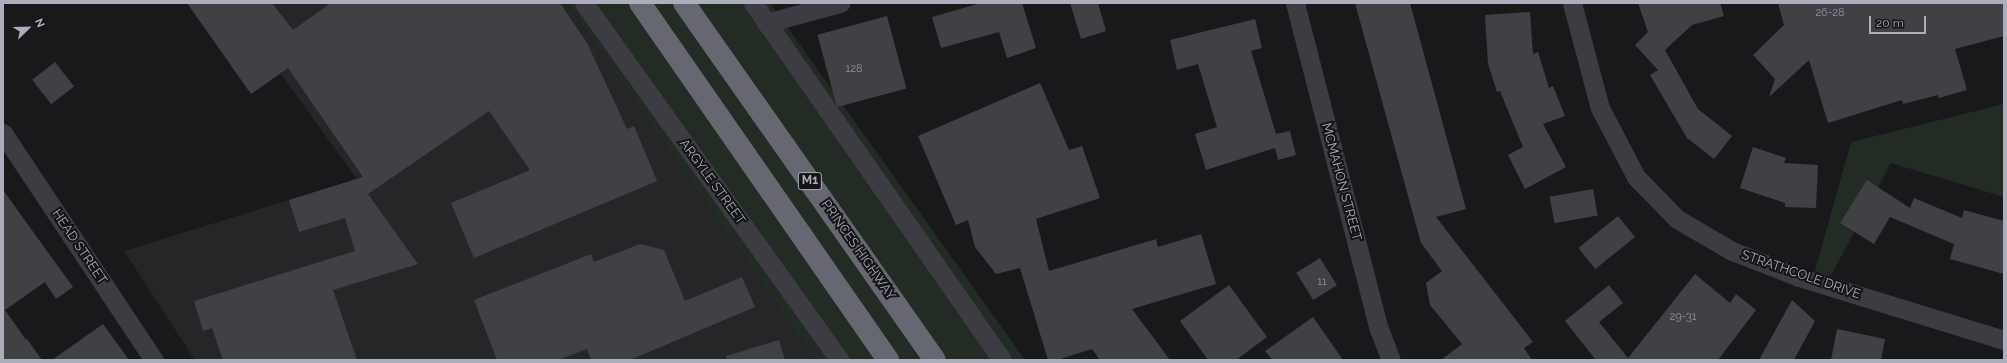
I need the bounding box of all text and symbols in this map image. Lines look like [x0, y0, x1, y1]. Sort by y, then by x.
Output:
house number: 26-28 [1815, 6, 1845, 20]
north arrow [8, 8, 48, 48]
scale bar [1871, 8, 1928, 34]
text: 20 m [1876, 16, 1904, 30]
text: N [32, 17, 47, 30]
house number: 128 [846, 62, 862, 76]
street label: MCMAHON STREET [1318, 121, 1364, 243]
street label: ARGYLE STREET [676, 136, 748, 228]
road number: M1 [797, 171, 823, 191]
street label: PRINCES HIGHWAY [818, 197, 898, 303]
street label: HEAD STREET [48, 207, 110, 287]
street label: STRATHCOLE DRIVE [1739, 247, 1863, 303]
house number: 11 [1317, 275, 1327, 289]
house number: 29-31 [1669, 310, 1697, 324]

